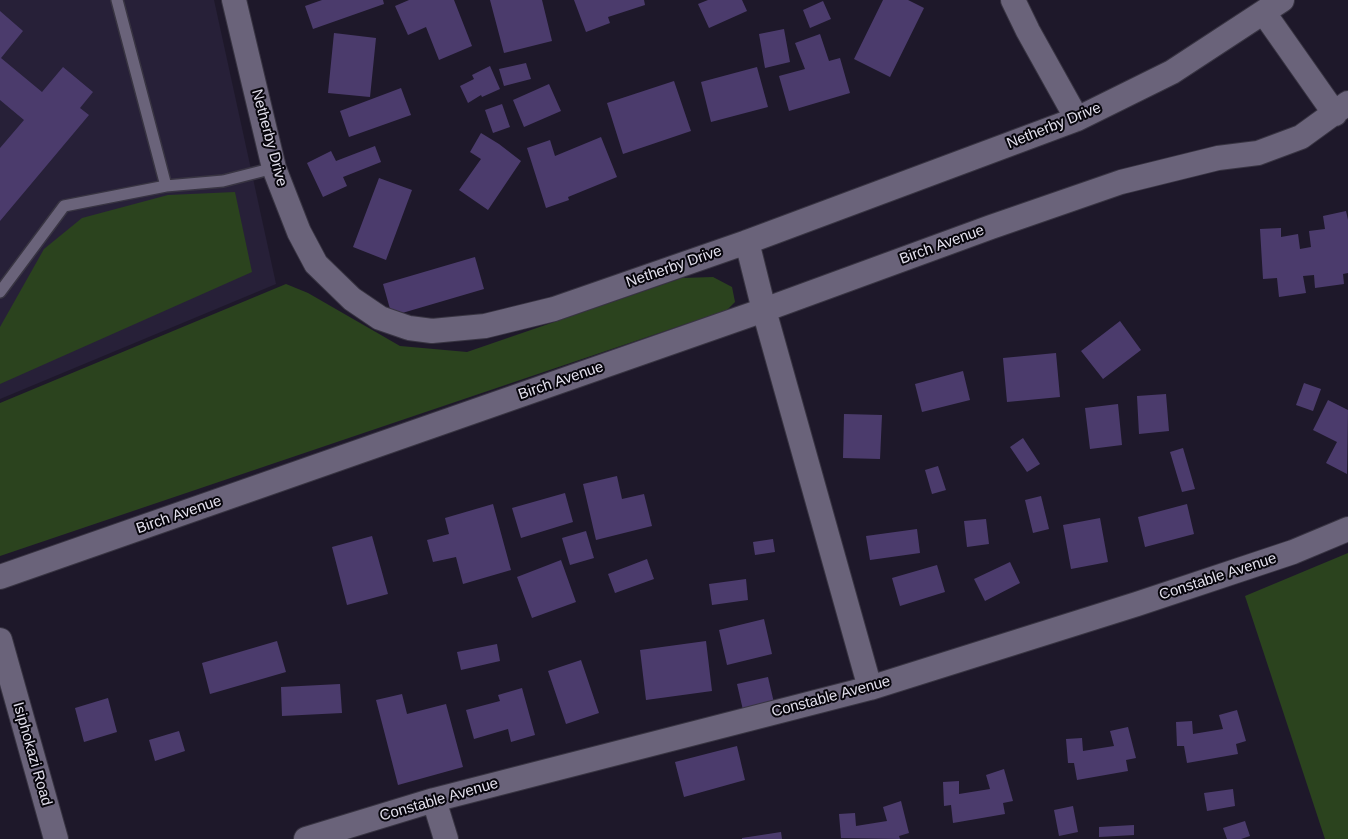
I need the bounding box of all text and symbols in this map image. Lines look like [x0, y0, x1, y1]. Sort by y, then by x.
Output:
street label: Netherby Drive [247, 87, 291, 189]
street label: Netherby Drive [1004, 99, 1104, 153]
street label: Birch Avenue [897, 221, 987, 269]
street label: Netherby Drive [624, 242, 724, 292]
street label: Birch Avenue [516, 358, 606, 404]
street label: Birch Avenue [134, 492, 224, 538]
street label: Constable Avenue [1157, 550, 1279, 604]
street label: Constable Avenue [770, 672, 892, 722]
street label: Isiphokazi Road [9, 700, 55, 808]
street label: Constable Avenue [378, 774, 500, 826]

